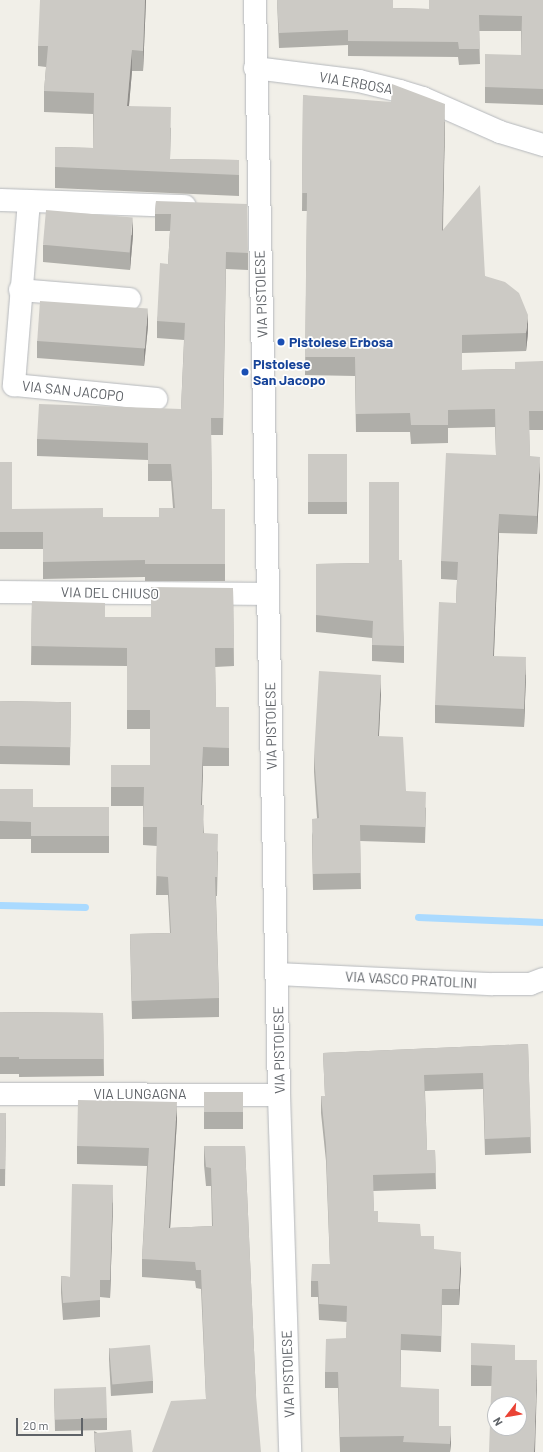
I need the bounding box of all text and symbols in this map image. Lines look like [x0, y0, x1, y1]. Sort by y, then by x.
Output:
street label: VIA ERBOSA [318, 68, 394, 98]
street label: VIA PISTOIESE [251, 250, 271, 338]
place label: Pistoiese Erbosa [289, 334, 393, 350]
marker: Pistoiese Erbosa [276, 337, 286, 347]
place label: Pistoiese San Jacopo [253, 356, 326, 388]
marker: Pistoiese San Jacopo [240, 367, 250, 377]
street label: VIA SAN JACOPO [21, 377, 125, 405]
street label: VIA DEL CHIUSO [61, 584, 159, 602]
street label: VIA PISTOIESE [262, 682, 280, 770]
street label: VIA VASCO PRATOLINI [345, 968, 477, 992]
street label: VIA PISTOIESE [270, 1006, 288, 1094]
street label: VIA LUNGAGNA [93, 1086, 187, 1102]
street label: VIA PISTOIESE [278, 1330, 298, 1418]
north arrow [487, 1396, 527, 1436]
scale bar [18, 1410, 85, 1436]
text: N [490, 1415, 505, 1428]
text: 20 m [23, 1418, 49, 1432]

